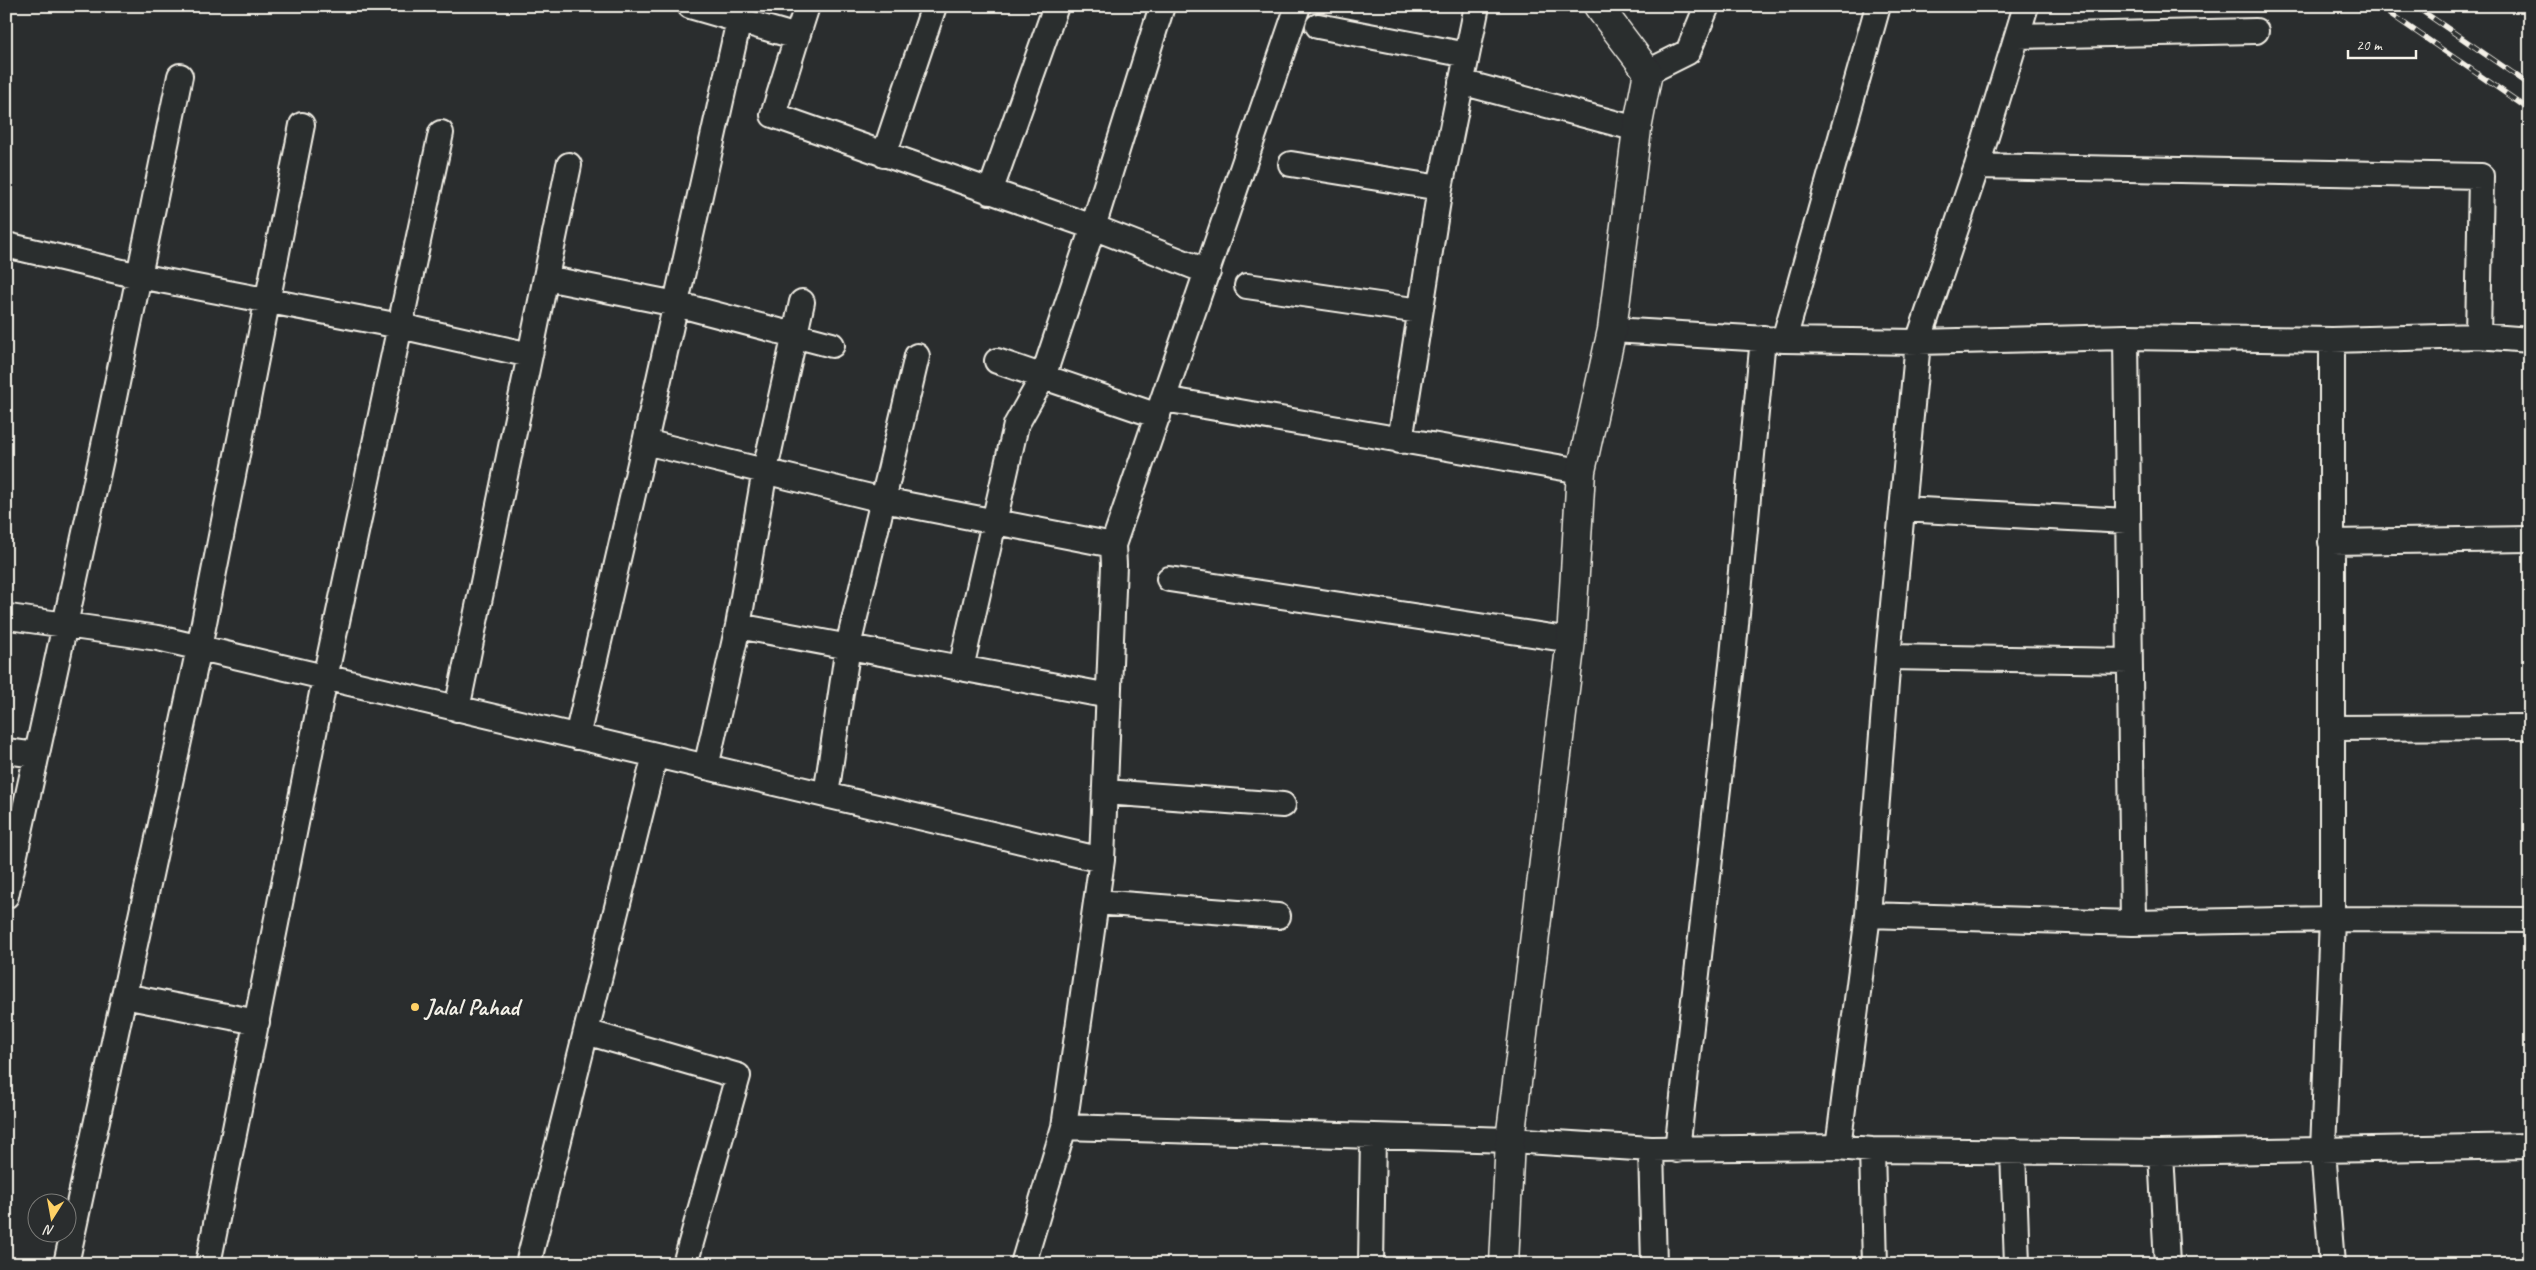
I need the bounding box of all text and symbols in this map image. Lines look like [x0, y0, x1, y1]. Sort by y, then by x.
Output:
scale bar [2348, 28, 2416, 60]
text: 20 m [2356, 36, 2383, 55]
place label: Jalal Pahad [423, 992, 523, 1022]
marker: Jalal Pahad [409, 1001, 421, 1013]
north arrow [28, 1192, 78, 1242]
text: N [41, 1221, 55, 1239]

